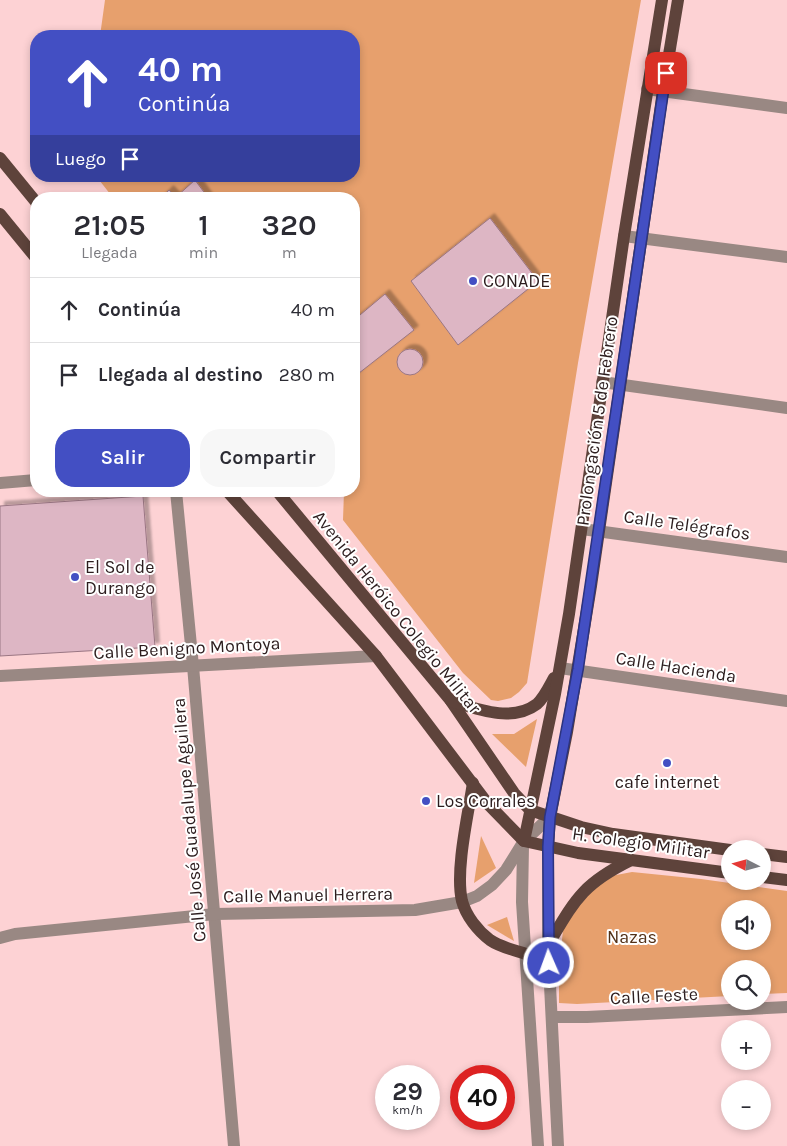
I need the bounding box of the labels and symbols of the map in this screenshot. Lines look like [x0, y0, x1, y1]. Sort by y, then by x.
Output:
pin [645, 52, 687, 94]
place label: CONADE [483, 270, 550, 292]
marker: CONADE [467, 275, 479, 287]
street label: Prolongación 5 de Febrero [571, 315, 623, 527]
street label: Calle Telégrafos [622, 505, 752, 545]
street label: Avenida Heróico Colegio Militar [308, 506, 486, 718]
place label: El Sol de Durango [85, 556, 155, 599]
marker: El Sol de Durango [69, 571, 81, 583]
street label: Calle Benigno Montoya [93, 632, 281, 664]
street label: Calle Hacienda [614, 647, 738, 687]
street label: Calle José Guadalupe Aguilera [167, 697, 211, 943]
marker: cafe internet [661, 757, 673, 769]
place label: cafe internet [615, 771, 719, 793]
place label: Los Corrales [436, 790, 536, 812]
marker: Los Corrales [420, 795, 432, 807]
street label: H. Colegio Militar [571, 822, 712, 864]
north arrow [721, 840, 771, 890]
street label: Calle Manuel Herrera [223, 883, 393, 907]
park label: Nazas [607, 926, 657, 948]
position arrow [522, 936, 574, 988]
street label: Calle Feste [609, 983, 699, 1009]
speed limit sign: 40 [450, 1065, 515, 1130]

